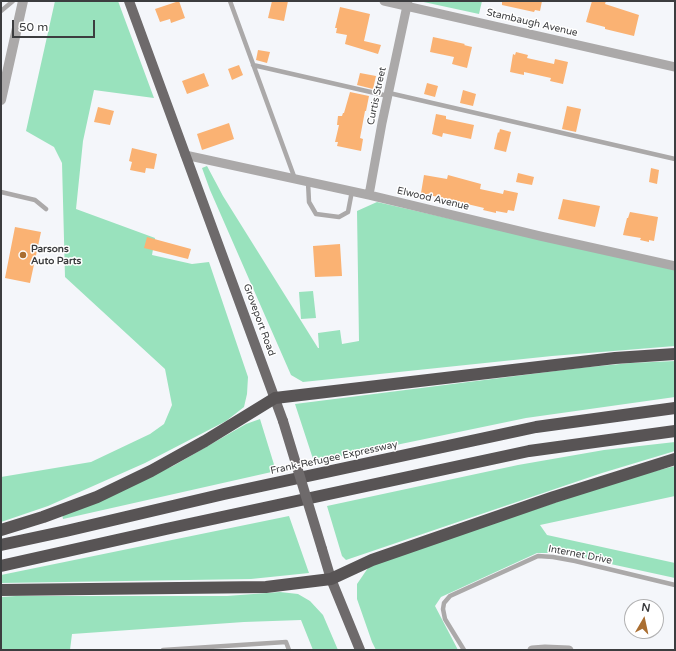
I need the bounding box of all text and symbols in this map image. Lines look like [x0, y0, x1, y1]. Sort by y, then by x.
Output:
street label: Stambaugh Avenue [485, 7, 579, 39]
scale bar [14, 12, 97, 38]
text: 50 m [19, 20, 48, 34]
street label: Curtis Street [365, 66, 389, 126]
street label: Elwood Avenue [396, 185, 470, 213]
place label: Parsons Auto Parts [31, 243, 81, 266]
marker: Parsons Auto Parts [18, 250, 28, 260]
street label: Groveport Road [240, 282, 278, 358]
street label: Frank-Refugee Expressway [269, 439, 399, 477]
street label: Internet Drive [547, 543, 613, 567]
north arrow [624, 599, 664, 639]
text: N [640, 601, 651, 615]

